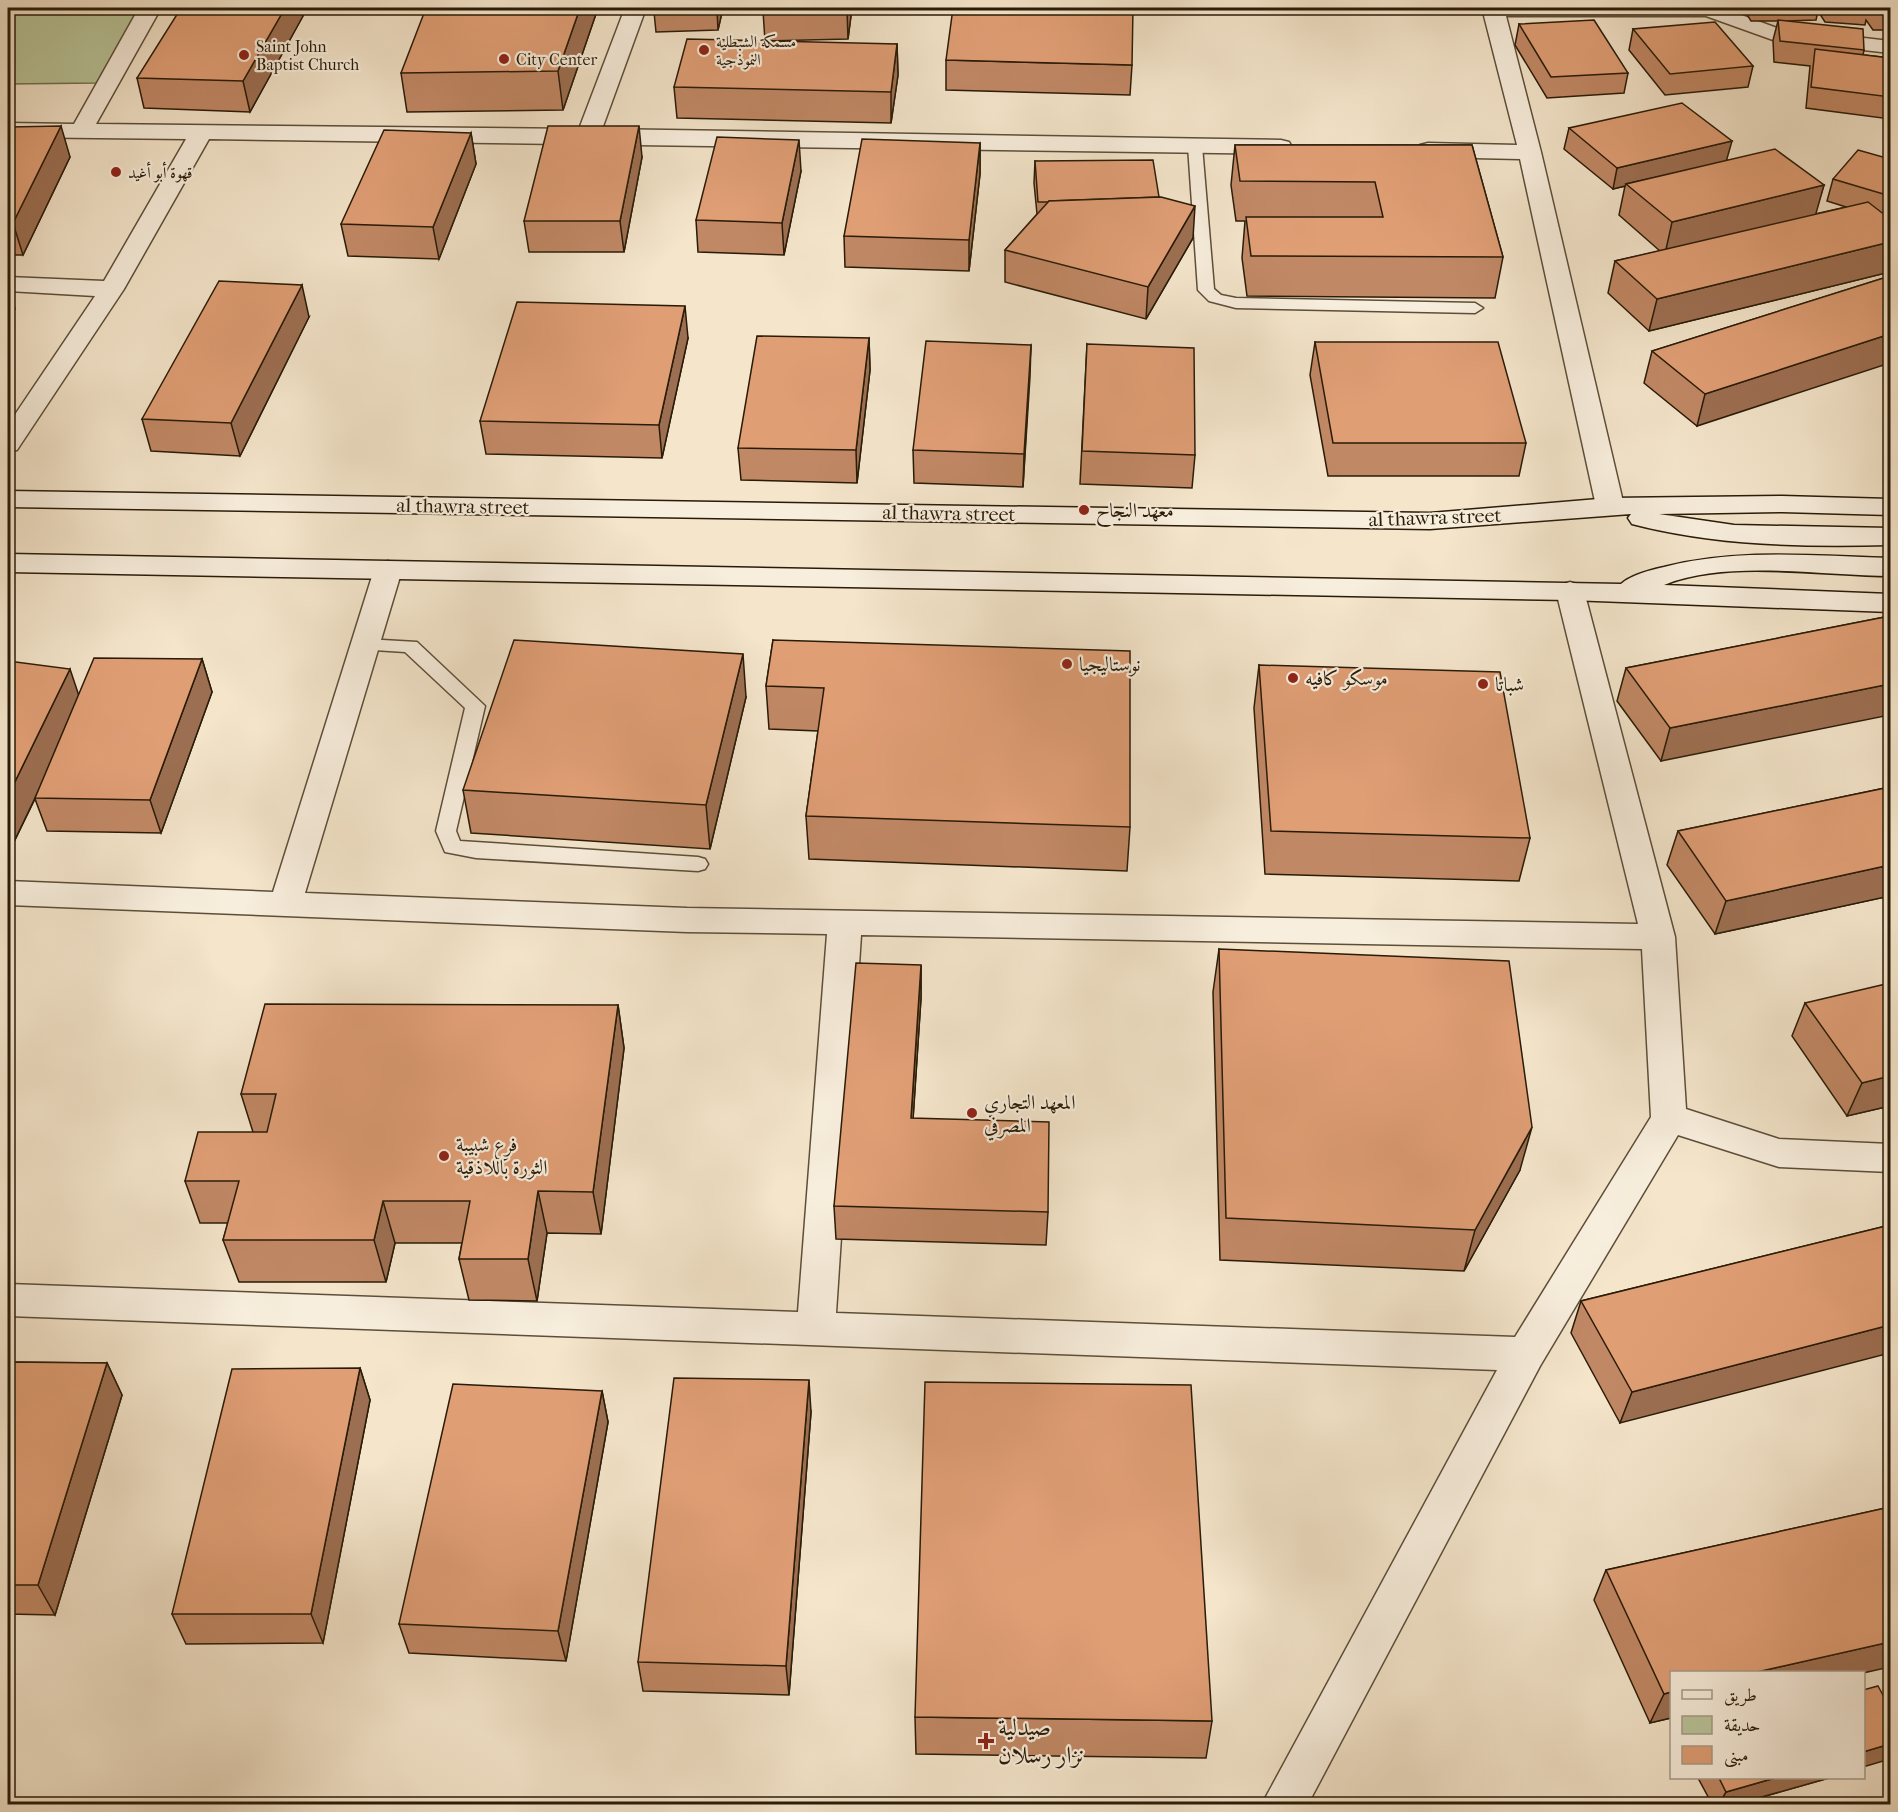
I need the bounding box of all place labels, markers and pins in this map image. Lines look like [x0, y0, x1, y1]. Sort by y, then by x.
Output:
place label: مسمكة الشبطلية النموذجية [716, 32, 796, 70]
place label: Saint John Baptist Church [256, 37, 359, 74]
marker: مسمكة الشبطلية النموذجية [697, 43, 711, 57]
marker: Saint John Baptist Church [237, 48, 251, 62]
place label: City Center [516, 50, 597, 69]
marker: City Center [497, 52, 511, 66]
place label: قهوة أبو أغيد [128, 161, 192, 183]
marker: قهوة أبو أغيد [109, 165, 123, 179]
place label: معهد النجاح [1096, 499, 1174, 528]
marker: معهد النجاح [1077, 503, 1091, 517]
place label: نوستاليجيا [1079, 653, 1141, 677]
marker: نوستاليجيا [1060, 657, 1074, 671]
place label: موسكو كافيه [1305, 667, 1388, 691]
marker: موسكو كافيه [1286, 671, 1300, 685]
place label: شباتا [1495, 673, 1524, 696]
marker: شباتا [1476, 677, 1490, 691]
place label: المعهد التجاري المصرفي [984, 1091, 1076, 1141]
marker: المعهد التجاري المصرفي [965, 1106, 979, 1120]
place label: فرع شبيبة الثورة باللاذقية [456, 1133, 548, 1180]
marker: فرع شبيبة الثورة باللاذقية [437, 1149, 451, 1163]
place label: صيدلية نزار رسلان [998, 1713, 1085, 1769]
marker: صيدلية نزار رسلان [979, 1734, 993, 1748]

